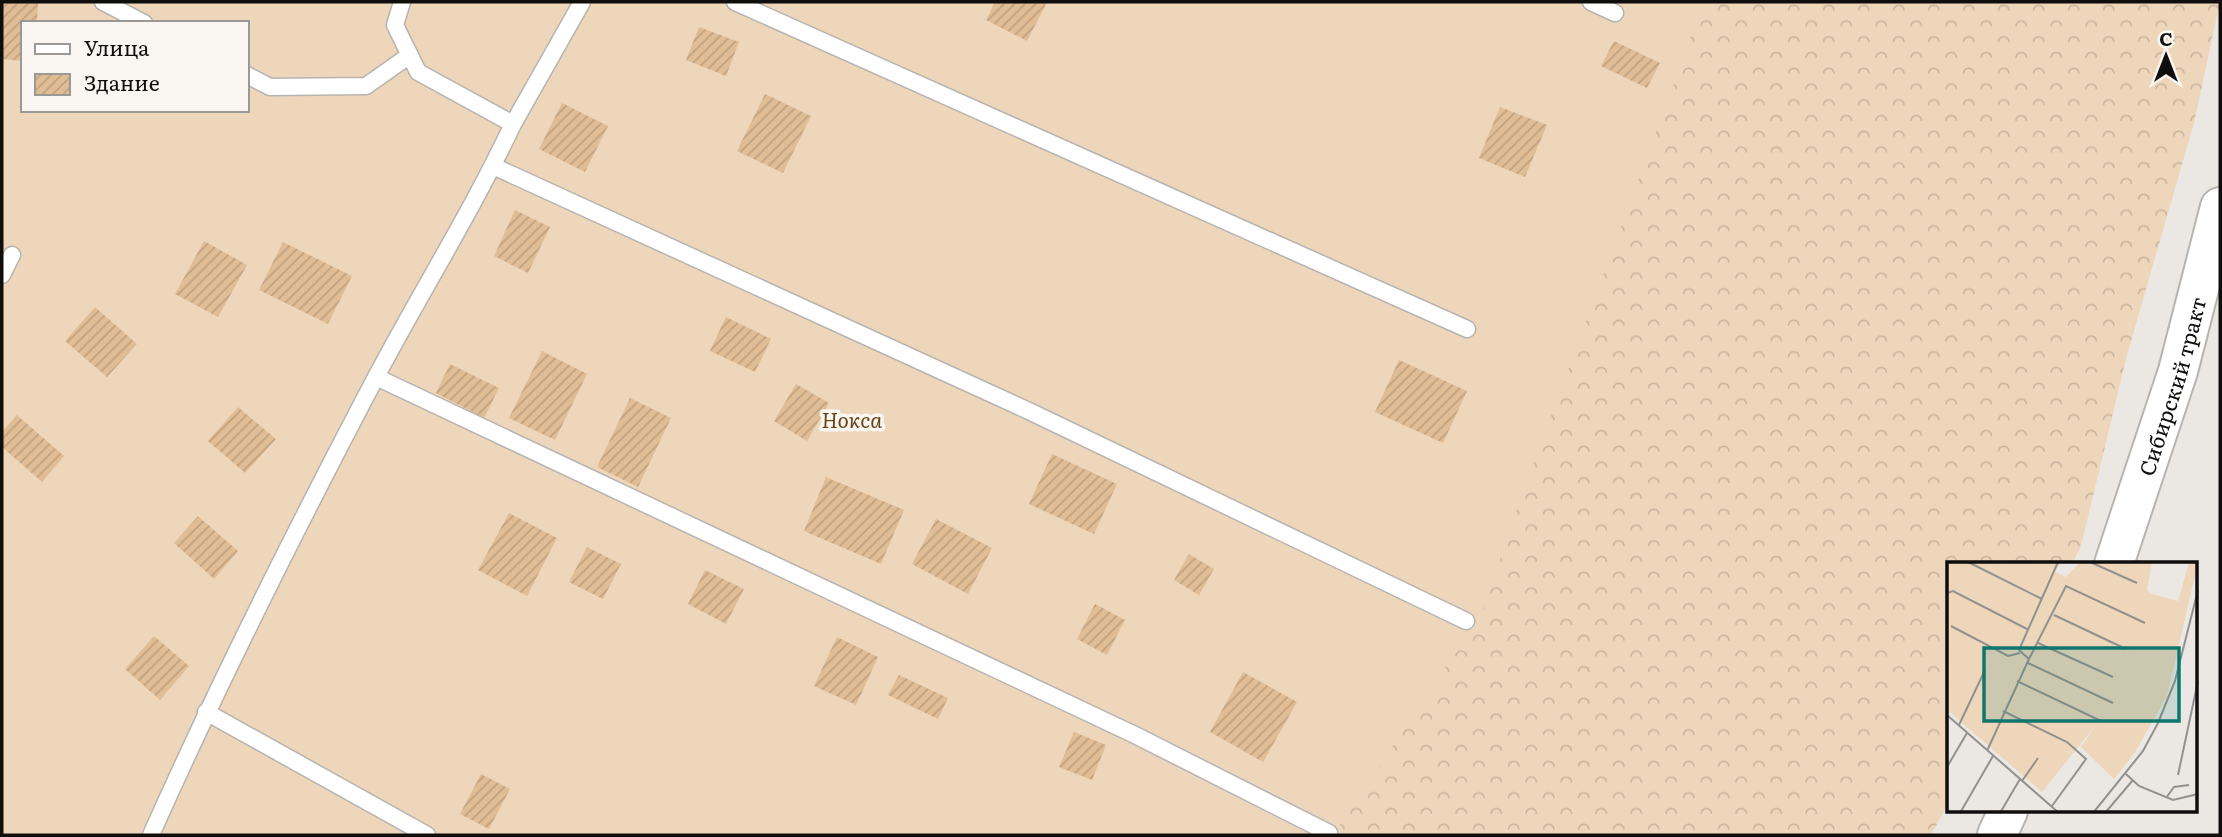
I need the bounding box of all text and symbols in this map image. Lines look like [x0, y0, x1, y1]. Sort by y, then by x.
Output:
legend [21, 21, 248, 112]
north arrow [2131, 21, 2201, 91]
text: С [2159, 24, 2173, 52]
text: Улица [84, 31, 150, 62]
text: Здание [84, 66, 160, 97]
street label: Сибирский тракт [2129, 293, 2212, 479]
park label: Нокса [822, 403, 882, 434]
inset map [1947, 562, 2198, 812]

